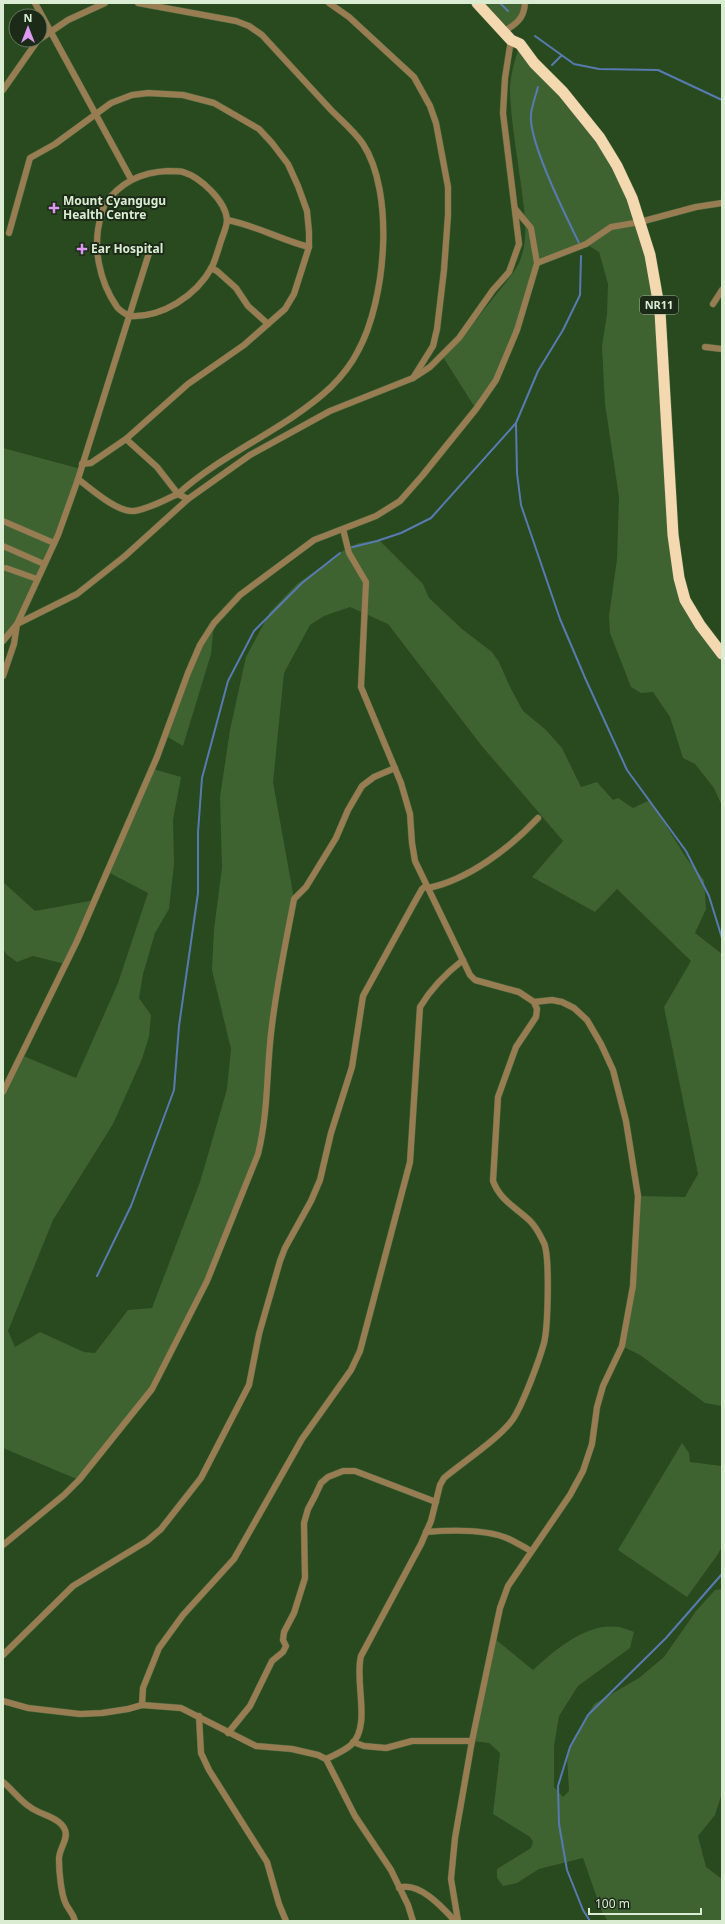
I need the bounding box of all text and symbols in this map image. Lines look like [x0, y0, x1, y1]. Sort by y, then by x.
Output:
north arrow [8, 8, 48, 48]
text: N [24, 10, 32, 25]
place label: Mount Cyangugu Health Centre [63, 192, 166, 223]
marker: Mount Cyangugu Health Centre [48, 202, 60, 214]
place label: Ear Hospital [91, 240, 163, 257]
marker: Ear Hospital [76, 243, 88, 255]
road number: NR11 [640, 296, 678, 314]
scale bar [589, 1890, 701, 1916]
text: 100 m [595, 1895, 630, 1912]

